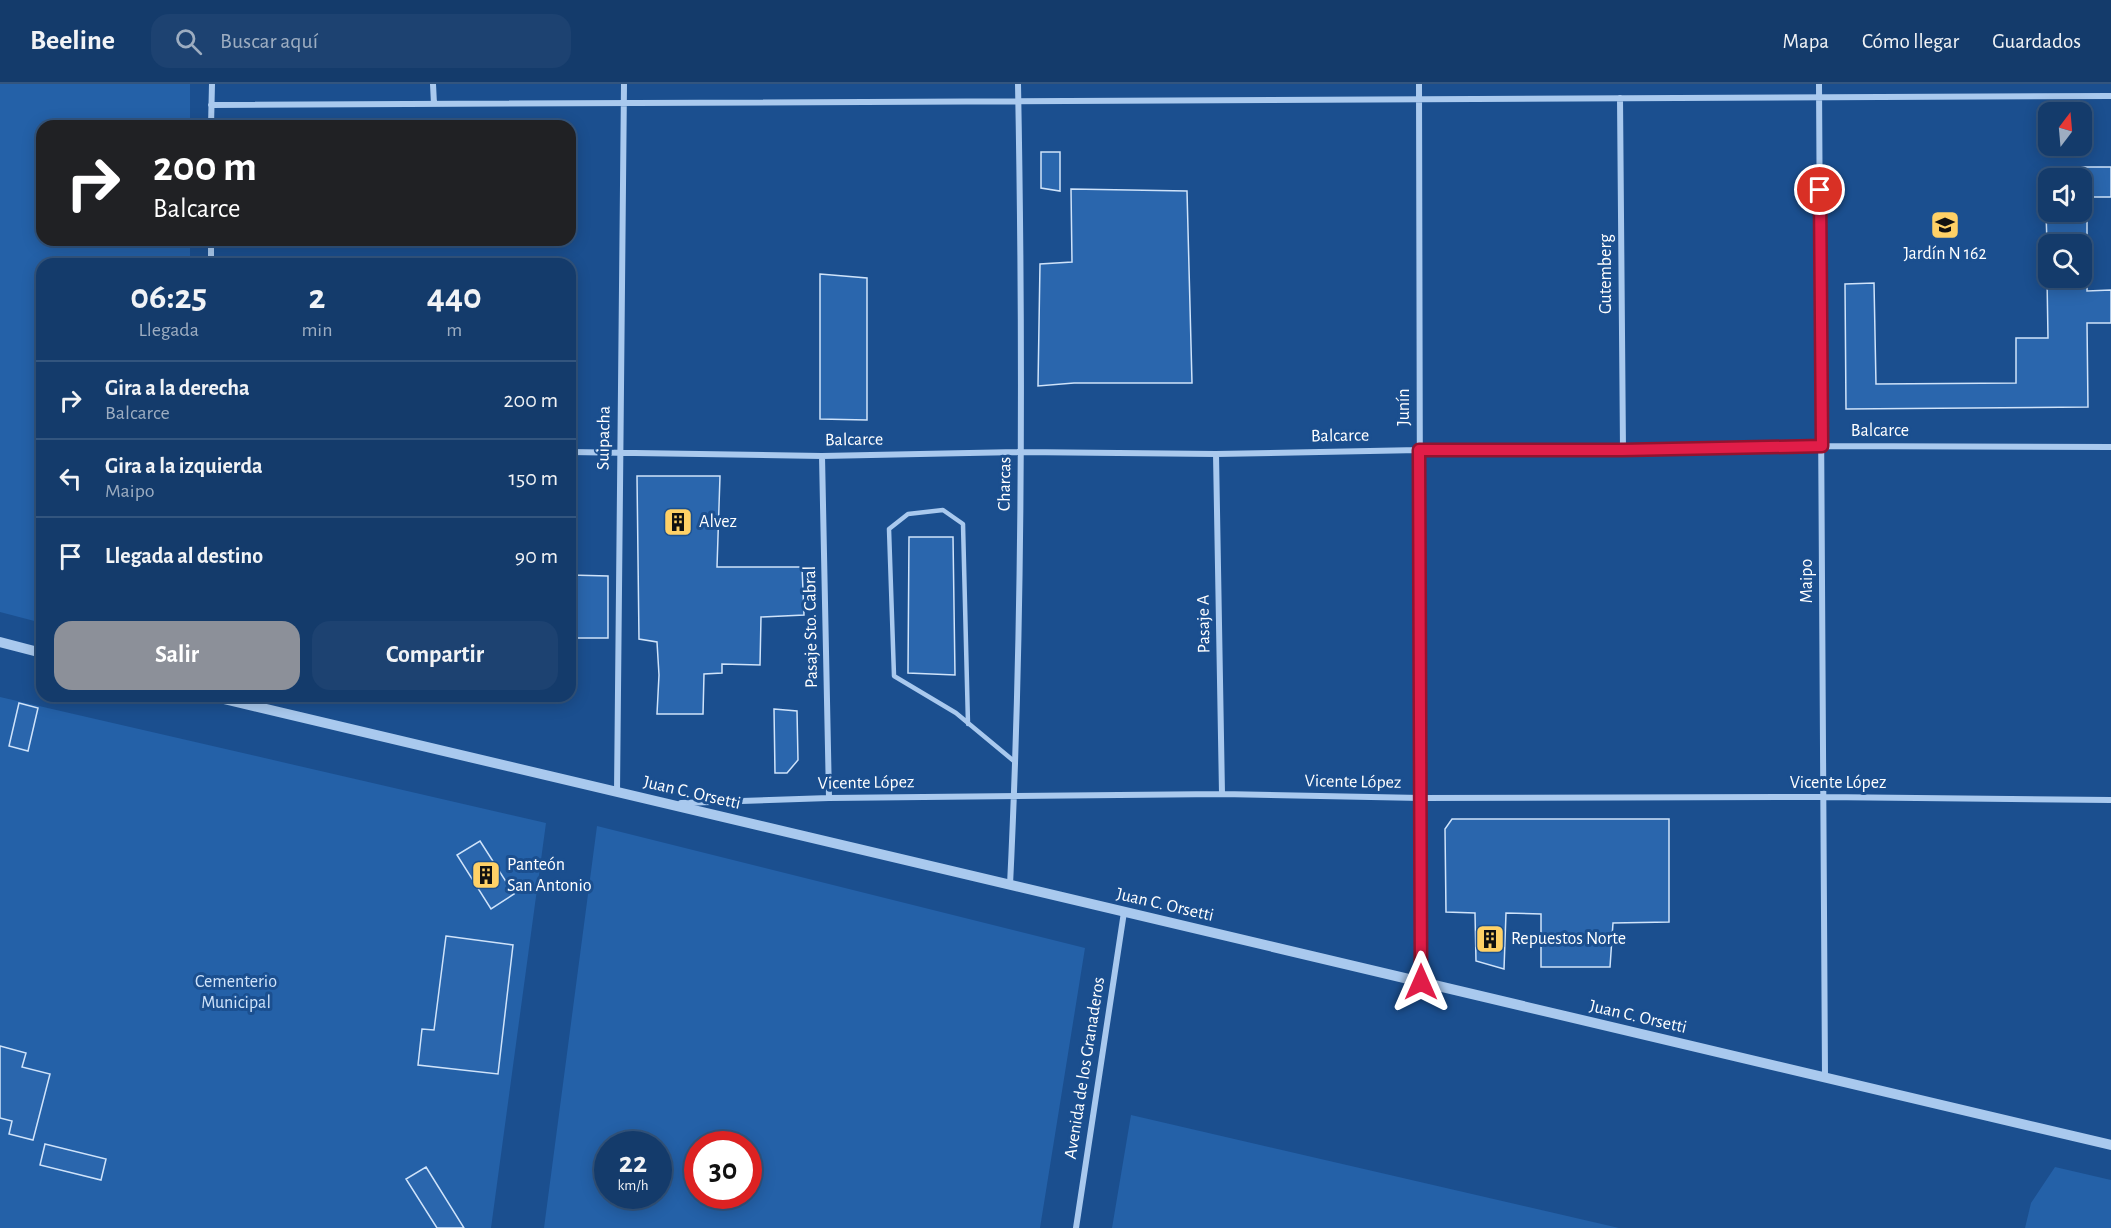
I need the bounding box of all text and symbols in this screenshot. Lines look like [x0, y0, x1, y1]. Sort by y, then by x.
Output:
search box [151, 14, 571, 68]
icon: search [172, 25, 205, 58]
text: Beeline [30, 27, 115, 55]
text: Buscar aquí [220, 30, 318, 52]
text: Mapa [1783, 31, 1829, 52]
text: Cómo llegar [1862, 31, 1959, 52]
text: Guardados [1992, 31, 2081, 52]
north arrow [2038, 102, 2092, 156]
map controls [2038, 102, 2092, 288]
icon: right [54, 144, 132, 222]
text: 200 m [153, 146, 257, 188]
pin [1794, 164, 1845, 215]
button: sound [2038, 168, 2092, 222]
icon: arrive [1803, 173, 1836, 206]
text: Balcarce [153, 195, 241, 222]
school or university icon: Jardín N 162 [1929, 209, 1961, 241]
street label: Gutemberg [1597, 234, 1615, 314]
button: search [2038, 234, 2092, 288]
place label: Jardín N 162 [1903, 245, 1987, 263]
text: 06:25 [130, 279, 207, 315]
text: 2 [308, 279, 325, 315]
text: 440 [427, 279, 482, 315]
text: Llegada [138, 320, 199, 340]
text: min [301, 320, 333, 340]
text: m [446, 320, 462, 340]
text: Gira a la derecha [105, 377, 250, 399]
icon: right [54, 384, 87, 417]
street label: Junín [1395, 388, 1413, 426]
text: 200 m [504, 389, 558, 411]
text: Balcarce [105, 403, 170, 423]
street label: Suipacha [594, 406, 614, 470]
street label: Balcarce [1851, 422, 1909, 440]
street label: Balcarce [1311, 426, 1369, 446]
street label: Balcarce [825, 430, 883, 450]
text: Gira a la izquierda [105, 455, 263, 477]
street label: Charcas [996, 457, 1014, 511]
icon: left [54, 462, 87, 495]
text: 150 m [508, 467, 558, 489]
text: Maipo [105, 481, 155, 501]
building icon: Alvez [662, 506, 694, 538]
place label: Alvez [699, 513, 737, 531]
icon: arrive [54, 540, 87, 573]
text: Llegada al destino [105, 545, 263, 567]
text: 90 m [515, 545, 558, 567]
street label: Maipo [1798, 558, 1816, 603]
street label: Pasaje Sto. Cabral [801, 566, 821, 688]
street label: Pasaje A [1194, 594, 1214, 653]
button: Salir [54, 621, 300, 690]
button: Compartir [312, 621, 558, 690]
street label: Vicente López [1304, 772, 1402, 792]
street label: Juan C. Orsetti [642, 773, 742, 813]
street label: Vicente López [817, 773, 915, 793]
street label: Vicente López [1790, 774, 1886, 792]
place label: Panteón San Antonio [507, 856, 592, 895]
building icon: Panteón San Antonio [470, 859, 502, 891]
street label: Juan C. Orsetti [1115, 885, 1215, 925]
building icon: Repuestos Norte [1474, 923, 1506, 955]
place label: Repuestos Norte [1511, 930, 1626, 948]
position arrow [1389, 950, 1453, 1014]
park label: Cementerio Municipal [195, 973, 277, 1012]
street label: Avenida de los Granaderos [1062, 976, 1108, 1160]
street label: Juan C. Orsetti [1588, 997, 1688, 1037]
speed limit sign: 30 [684, 1131, 762, 1209]
text: 22 [619, 1148, 647, 1178]
text: km/h [618, 1178, 648, 1193]

